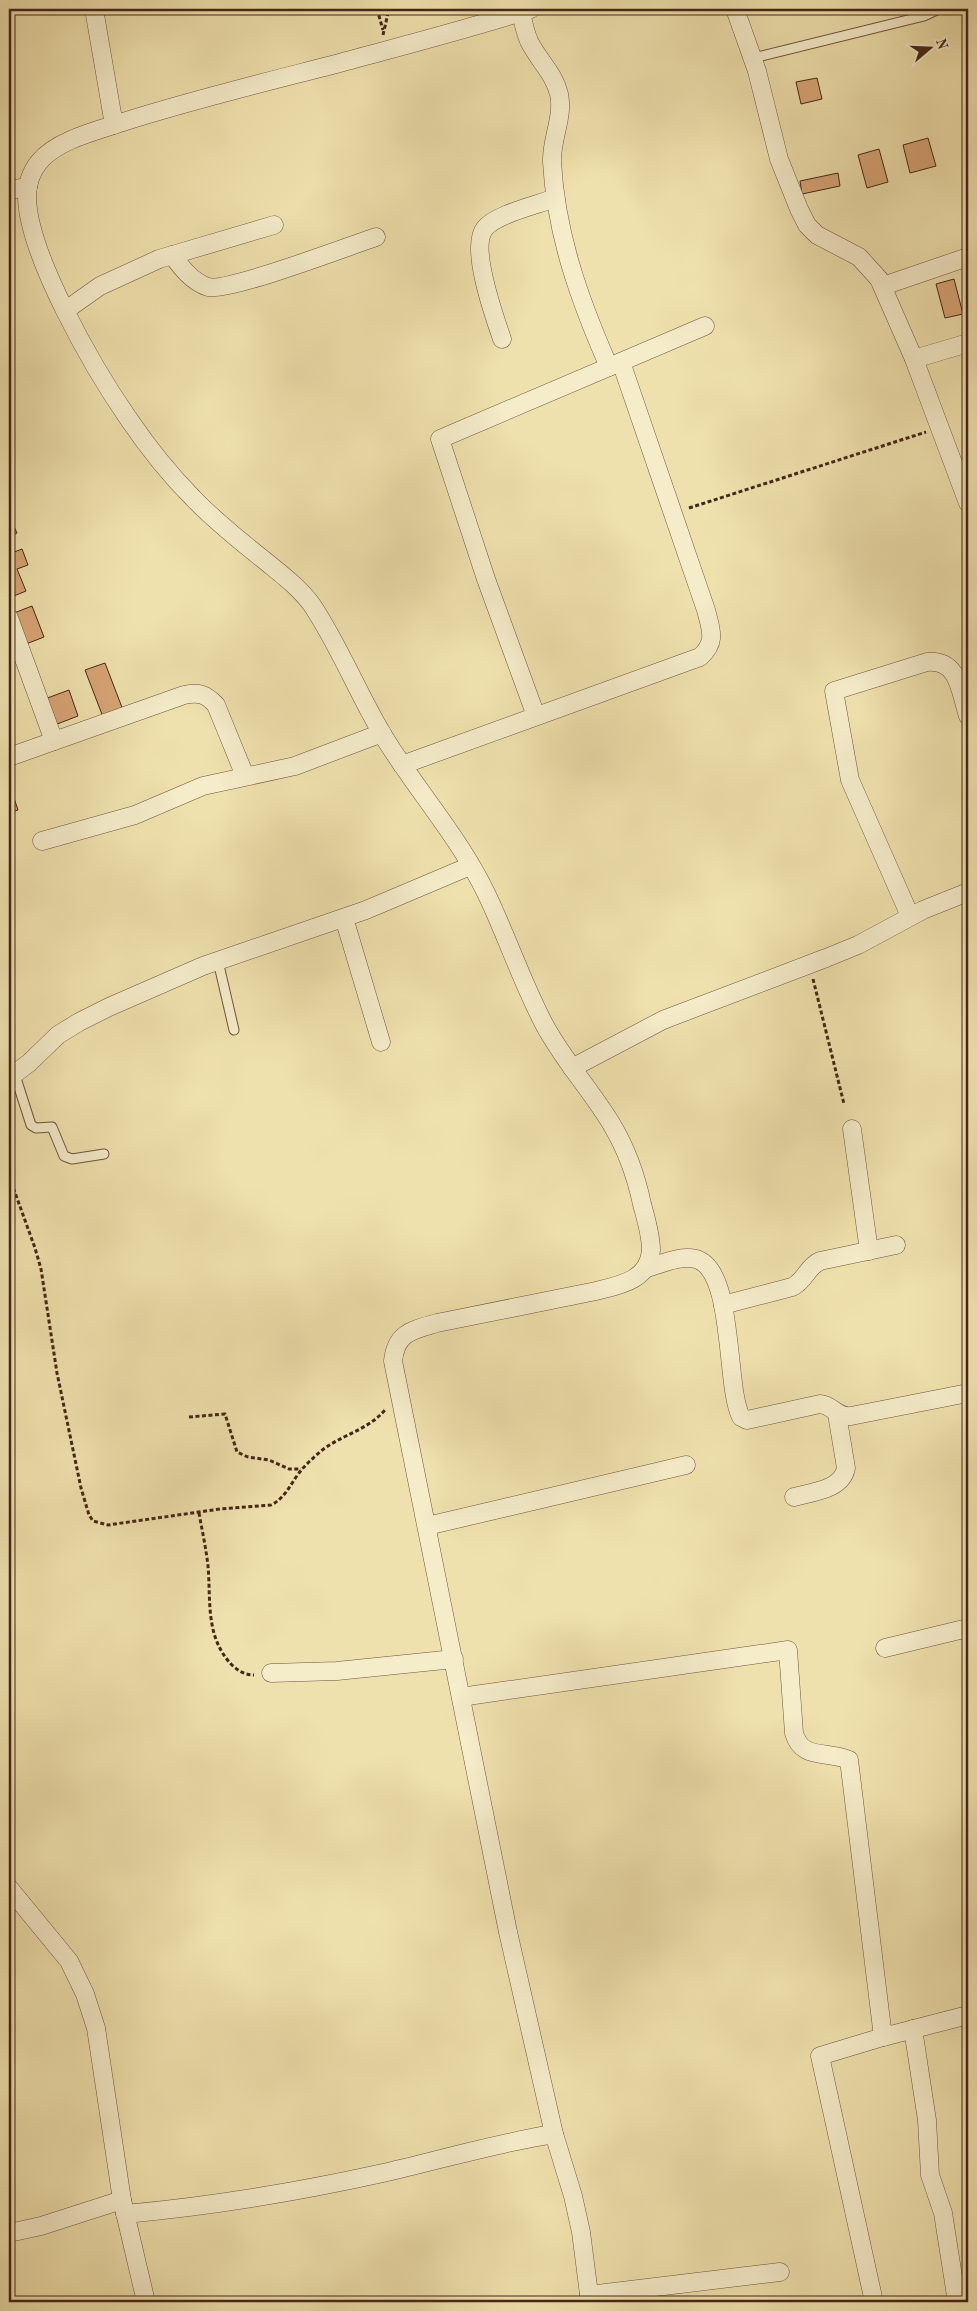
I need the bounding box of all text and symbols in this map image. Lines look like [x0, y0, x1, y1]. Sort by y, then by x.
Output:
north arrow [904, 22, 954, 72]
text: N [933, 37, 950, 52]

